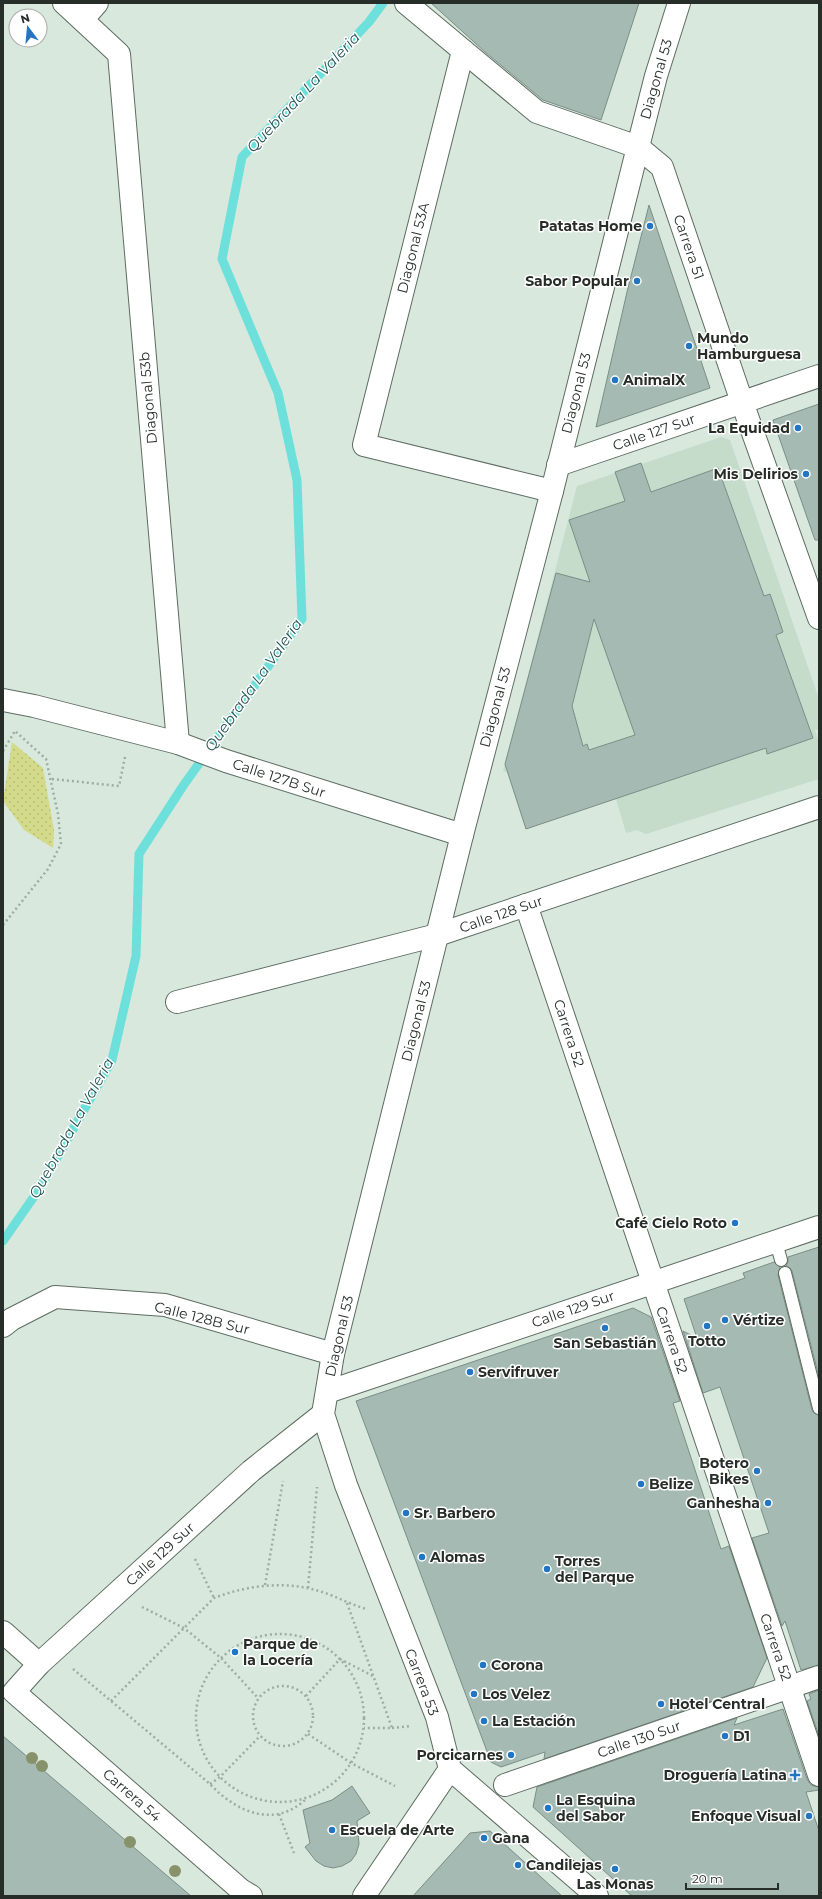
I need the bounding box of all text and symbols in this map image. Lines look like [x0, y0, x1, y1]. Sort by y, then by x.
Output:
north arrow [8, 8, 48, 48]
text: N [19, 10, 31, 26]
water label: Quebrada La Valeria [242, 28, 364, 156]
street label: Diagonal 53 [636, 37, 676, 121]
street label: Diagonal 53A [393, 200, 433, 295]
street label: Carrera 51 [670, 212, 708, 282]
place label: Patatas Home [539, 217, 642, 235]
marker: Patatas Home [645, 221, 655, 231]
place label: Sabor Popular [525, 272, 629, 290]
marker: Sabor Popular [632, 276, 642, 286]
place label: Mundo Hamburguesa [697, 329, 801, 363]
marker: Mundo Hamburguesa [684, 341, 694, 351]
street label: Diagonal 53b [135, 351, 161, 445]
street label: Diagonal 53 [557, 351, 595, 435]
place label: AnimalX [622, 371, 685, 389]
marker: AnimalX [610, 375, 620, 385]
street label: Calle 127 Sur [610, 409, 698, 455]
place label: La Equidad [708, 419, 790, 437]
marker: La Equidad [793, 423, 803, 433]
place label: Mis Delirios [713, 465, 799, 483]
marker: Mis Delirios [801, 469, 811, 479]
water label: Quebrada La Valeria [200, 615, 306, 755]
street label: Diagonal 53 [476, 665, 514, 749]
street label: Calle 127B Sur [230, 754, 328, 802]
street label: Calle 128 Sur [457, 891, 545, 937]
street label: Diagonal 53 [397, 979, 435, 1063]
street label: Carrera 52 [550, 997, 588, 1069]
water label: Quebrada La Valeria [24, 1054, 118, 1202]
place label: Café Cielo Roto [615, 1214, 727, 1232]
marker: Café Cielo Roto [730, 1218, 740, 1228]
street label: Calle 129 Sur [529, 1286, 617, 1332]
street label: Diagonal 53 [321, 1294, 357, 1378]
street label: Calle 128B Sur [153, 1297, 252, 1339]
street label: Carrera 52 [652, 1304, 692, 1376]
place label: Vértize [732, 1311, 785, 1329]
marker: Vértize [720, 1315, 730, 1325]
marker: Totto [702, 1321, 712, 1331]
marker: San Sebastián [600, 1323, 610, 1333]
place label: Totto [688, 1332, 726, 1350]
place label: San Sebastián [553, 1334, 657, 1352]
place label: Servifruver [478, 1363, 559, 1381]
marker: Servifruver [465, 1367, 475, 1377]
place label: Botero Bikes [699, 1454, 750, 1488]
marker: Botero Bikes [752, 1466, 762, 1476]
place label: Belize [649, 1475, 693, 1493]
marker: Belize [636, 1479, 646, 1489]
place label: Ganhesha [687, 1494, 760, 1512]
marker: Ganhesha [763, 1498, 773, 1508]
place label: Sr. Barbero [414, 1504, 495, 1522]
marker: Sr. Barbero [401, 1508, 411, 1518]
street label: Calle 129 Sur [122, 1518, 198, 1590]
place label: Alomas [429, 1548, 485, 1566]
marker: Alomas [417, 1552, 427, 1562]
place label: Torres del Parque [555, 1552, 635, 1586]
marker: Torres del Parque [542, 1564, 552, 1574]
street label: Carrera 52 [756, 1611, 796, 1683]
place label: Parque de la Locería [243, 1635, 318, 1669]
street label: Carrera 53 [401, 1646, 443, 1718]
marker: Parque de la Locería [230, 1647, 240, 1657]
place label: Corona [491, 1656, 543, 1674]
marker: Corona [478, 1660, 488, 1670]
place label: Los Velez [482, 1685, 550, 1703]
marker: Los Velez [469, 1689, 479, 1699]
place label: Hotel Central [669, 1695, 765, 1713]
marker: Hotel Central [656, 1699, 666, 1709]
place label: La Estación [492, 1712, 576, 1730]
marker: La Estación [479, 1716, 489, 1726]
street label: Calle 130 Sur [595, 1716, 684, 1762]
place label: D1 [733, 1727, 750, 1745]
marker: D1 [720, 1731, 730, 1741]
place label: Porcicarnes [416, 1746, 504, 1764]
marker: Porcicarnes [506, 1750, 516, 1760]
street label: Carrera 54 [99, 1765, 165, 1826]
place label: Droguería Latina [664, 1766, 787, 1784]
marker: Droguería Latina [790, 1770, 800, 1780]
place label: La Esquina del Sabor [556, 1791, 636, 1825]
marker: La Esquina del Sabor [543, 1803, 553, 1813]
place label: Enfoque Visual [691, 1807, 801, 1825]
marker: Enfoque Visual [804, 1811, 814, 1821]
place label: Escuela de Arte [340, 1821, 455, 1839]
marker: Escuela de Arte [327, 1825, 337, 1835]
place label: Gana [492, 1829, 530, 1847]
marker: Gana [479, 1833, 489, 1843]
place label: Candilejas [526, 1856, 602, 1874]
marker: Candilejas [513, 1860, 523, 1870]
marker: Las Monas [610, 1864, 620, 1874]
scale bar [686, 1865, 778, 1891]
text: 20 m [692, 1871, 723, 1886]
place label: Las Monas [577, 1875, 654, 1893]

